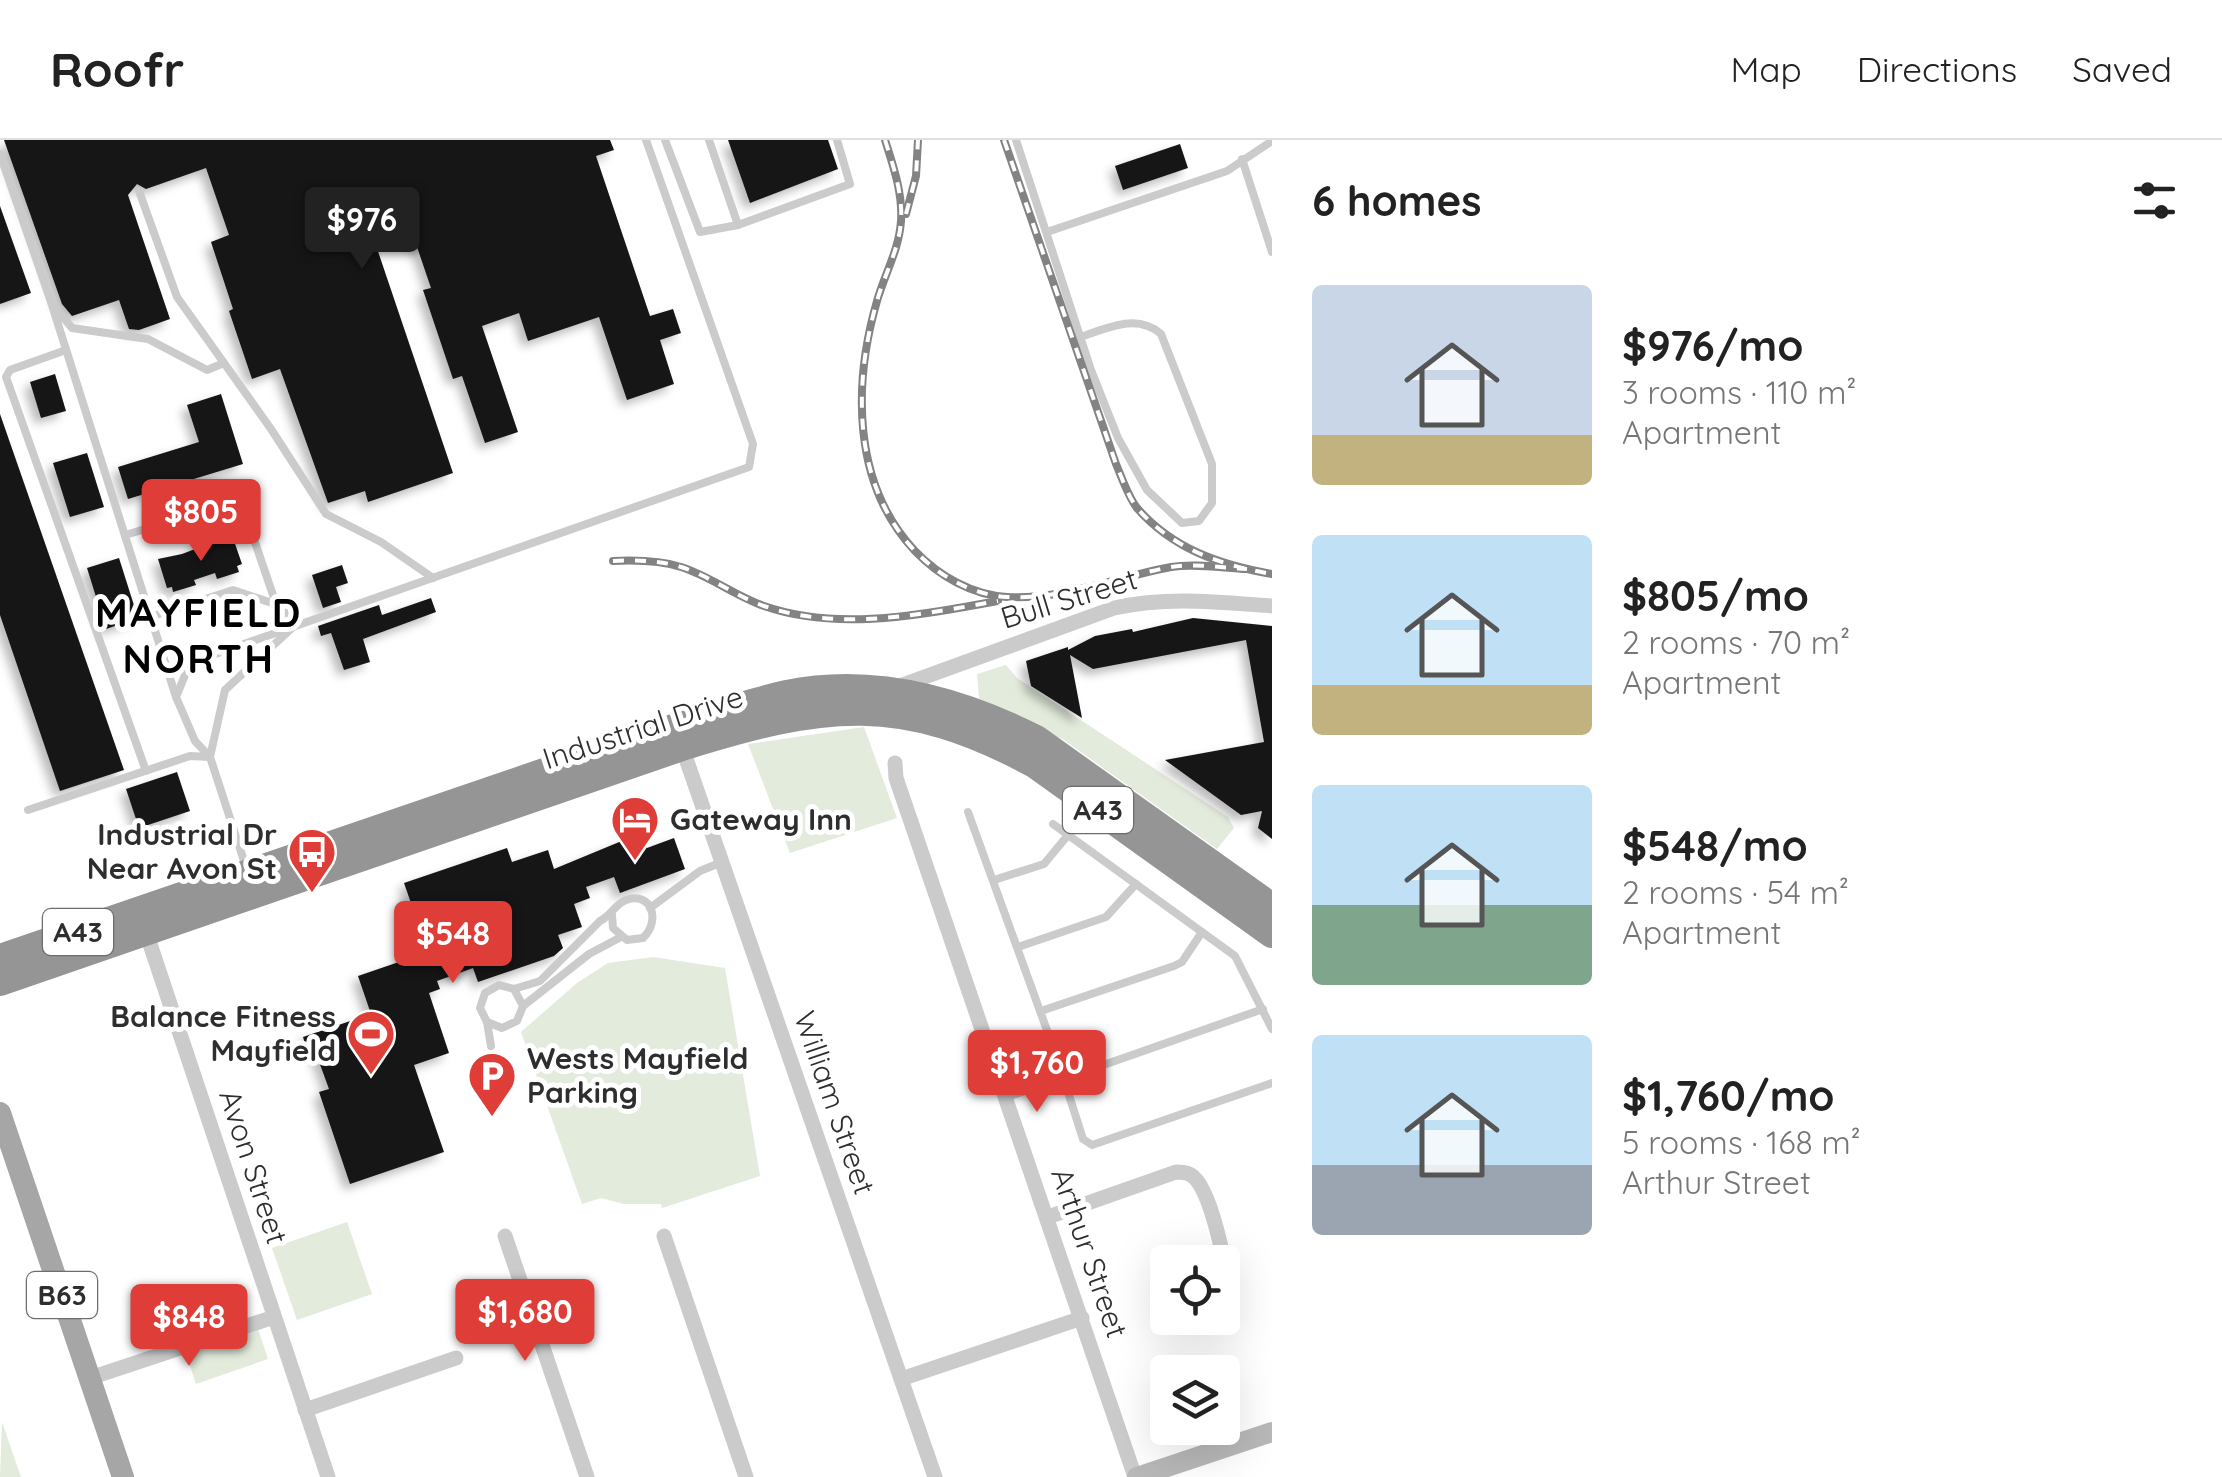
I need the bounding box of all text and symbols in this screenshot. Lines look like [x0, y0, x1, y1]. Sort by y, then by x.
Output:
text: Roofr [50, 39, 184, 99]
text: Map [1730, 47, 1802, 91]
text: Directions [1857, 47, 2017, 91]
text: Saved [2072, 47, 2172, 91]
icon: filters [2127, 173, 2182, 228]
text: 6 homes [1312, 174, 1482, 227]
pin: $976 [303, 187, 421, 272]
text: $976 [327, 199, 397, 239]
text: $976/mo [1622, 319, 1803, 372]
icon: home [1392, 325, 1512, 445]
text: 3 rooms · 110 m² [1622, 372, 1856, 412]
text: Apartment [1622, 412, 1781, 452]
pin: $805 [142, 479, 260, 564]
text: $805 [164, 491, 238, 531]
street label: Bull Street [996, 559, 1141, 637]
text: $805/mo [1622, 569, 1809, 622]
icon: home [1392, 575, 1512, 695]
district label: MAYFIELD NORTH [95, 587, 303, 683]
text: 2 rooms · 70 m² [1622, 622, 1850, 662]
text: Apartment [1622, 662, 1781, 702]
street label: Industrial Drive [538, 677, 748, 777]
road number: A43 [1063, 787, 1133, 833]
hotel icon: Gateway Inn [609, 794, 661, 862]
place label: Gateway Inn [670, 800, 852, 838]
place label: Industrial Dr Near Avon St [87, 815, 277, 887]
text: $548/mo [1622, 819, 1808, 872]
icon: home [1392, 825, 1512, 945]
bus stop icon: Industrial Dr Near Avon St [286, 826, 338, 894]
text: 2 rooms · 54 m² [1622, 872, 1849, 912]
pin: $548 [394, 901, 512, 986]
road number: A43 [43, 909, 113, 955]
text: Apartment [1622, 912, 1781, 952]
text: $548 [416, 913, 490, 953]
place label: Balance Fitness Mayfield [110, 997, 336, 1069]
street label: William Street [786, 1006, 884, 1199]
sports icon: Balance Fitness Mayfield [345, 1008, 397, 1076]
pin: $1,760 [956, 1030, 1118, 1115]
place label: Wests Mayfield Parking [527, 1039, 748, 1111]
text: $1,760 [990, 1042, 1084, 1082]
parking icon: Wests Mayfield Parking [466, 1050, 518, 1118]
text: $1,760/mo [1622, 1069, 1835, 1122]
icon: home [1392, 1075, 1512, 1195]
street label: Avon Street [211, 1085, 297, 1249]
text: 5 rooms · 168 m² [1622, 1122, 1861, 1162]
text: Arthur Street [1622, 1162, 1811, 1202]
street label: Arthur Street [1043, 1163, 1137, 1343]
map controls [1150, 1245, 1240, 1445]
button: locate [1150, 1245, 1240, 1335]
road number: B63 [27, 1272, 97, 1318]
pin: $1,680 [444, 1279, 606, 1364]
pin: $848 [130, 1284, 248, 1369]
text: $1,680 [477, 1291, 573, 1331]
text: $848 [153, 1296, 226, 1336]
button: layers [1150, 1355, 1240, 1445]

